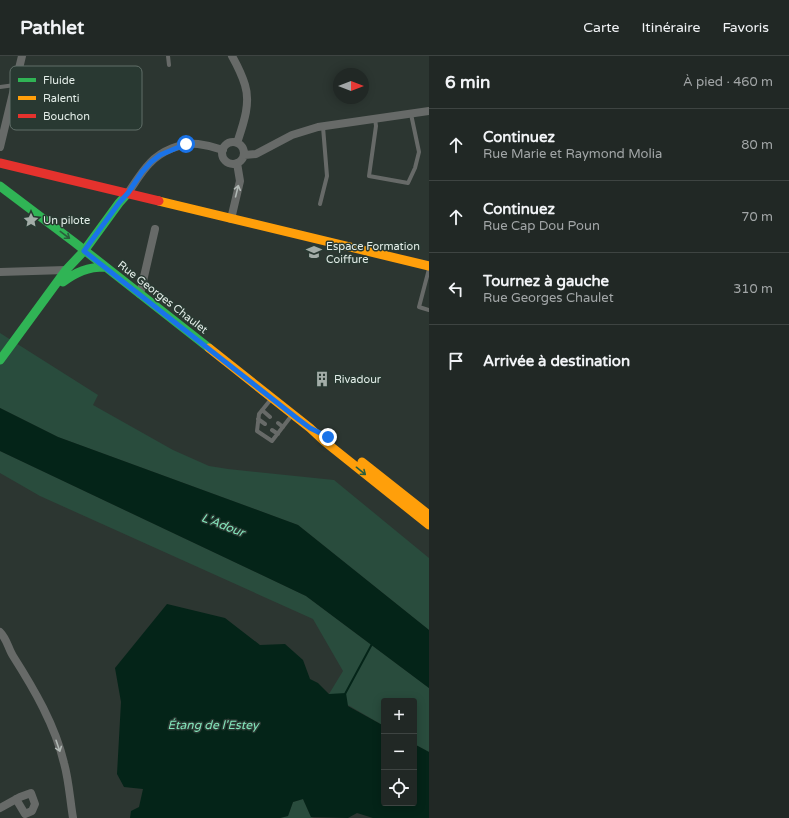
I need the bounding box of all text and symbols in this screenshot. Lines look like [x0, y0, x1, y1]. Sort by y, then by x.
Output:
text: Pathlet [20, 17, 84, 39]
text: Carte [583, 19, 619, 36]
text: Itinéraire [641, 19, 700, 36]
text: Favoris [722, 19, 769, 36]
legend [10, 66, 142, 130]
north arrow [333, 68, 369, 104]
text: 6 min [445, 72, 490, 93]
text: Fluide [43, 74, 75, 87]
text: À pied · 460 m [683, 74, 773, 90]
text: Ralenti [43, 92, 80, 105]
text: Bouchon [43, 110, 90, 123]
text: Continuez [483, 128, 555, 146]
icon: ahead [445, 134, 467, 156]
route start [177, 135, 195, 153]
text: 80 m [741, 137, 773, 153]
text: Rue Marie et Raymond Molia [483, 146, 662, 162]
one-way arrow [234, 185, 242, 198]
text: Continuez [483, 200, 555, 218]
icon: ahead [445, 206, 467, 228]
text: 70 m [741, 209, 773, 225]
place icon: Un pilote [22, 211, 40, 229]
place label: Un pilote [43, 214, 90, 227]
text: Rue Cap Dou Poun [483, 218, 600, 234]
one-way arrow [59, 231, 70, 239]
place label: Espace Formation Coiffure [326, 240, 420, 266]
school or university icon: Espace Formation Coiffure [305, 243, 323, 261]
street label: Rue Georges Chaulet [115, 258, 210, 337]
text: Tournez à gauche [483, 272, 609, 290]
icon: left [445, 278, 467, 300]
text: 310 m [733, 281, 773, 297]
text: Rue Georges Chaulet [483, 290, 614, 306]
icon: arrive [445, 350, 467, 372]
text: Arrivée à destination [483, 352, 630, 370]
building icon: Rivadour [313, 370, 331, 388]
place label: Rivadour [334, 373, 382, 386]
route end [319, 428, 337, 446]
one-way arrow [356, 467, 367, 476]
water label: L'Adour [199, 510, 248, 540]
map controls [381, 698, 417, 806]
button: + [381, 698, 417, 734]
water label: Étang de l'Estey [168, 718, 260, 732]
button: − [381, 734, 417, 770]
one-way arrow [55, 740, 63, 752]
button: locate [381, 770, 417, 806]

